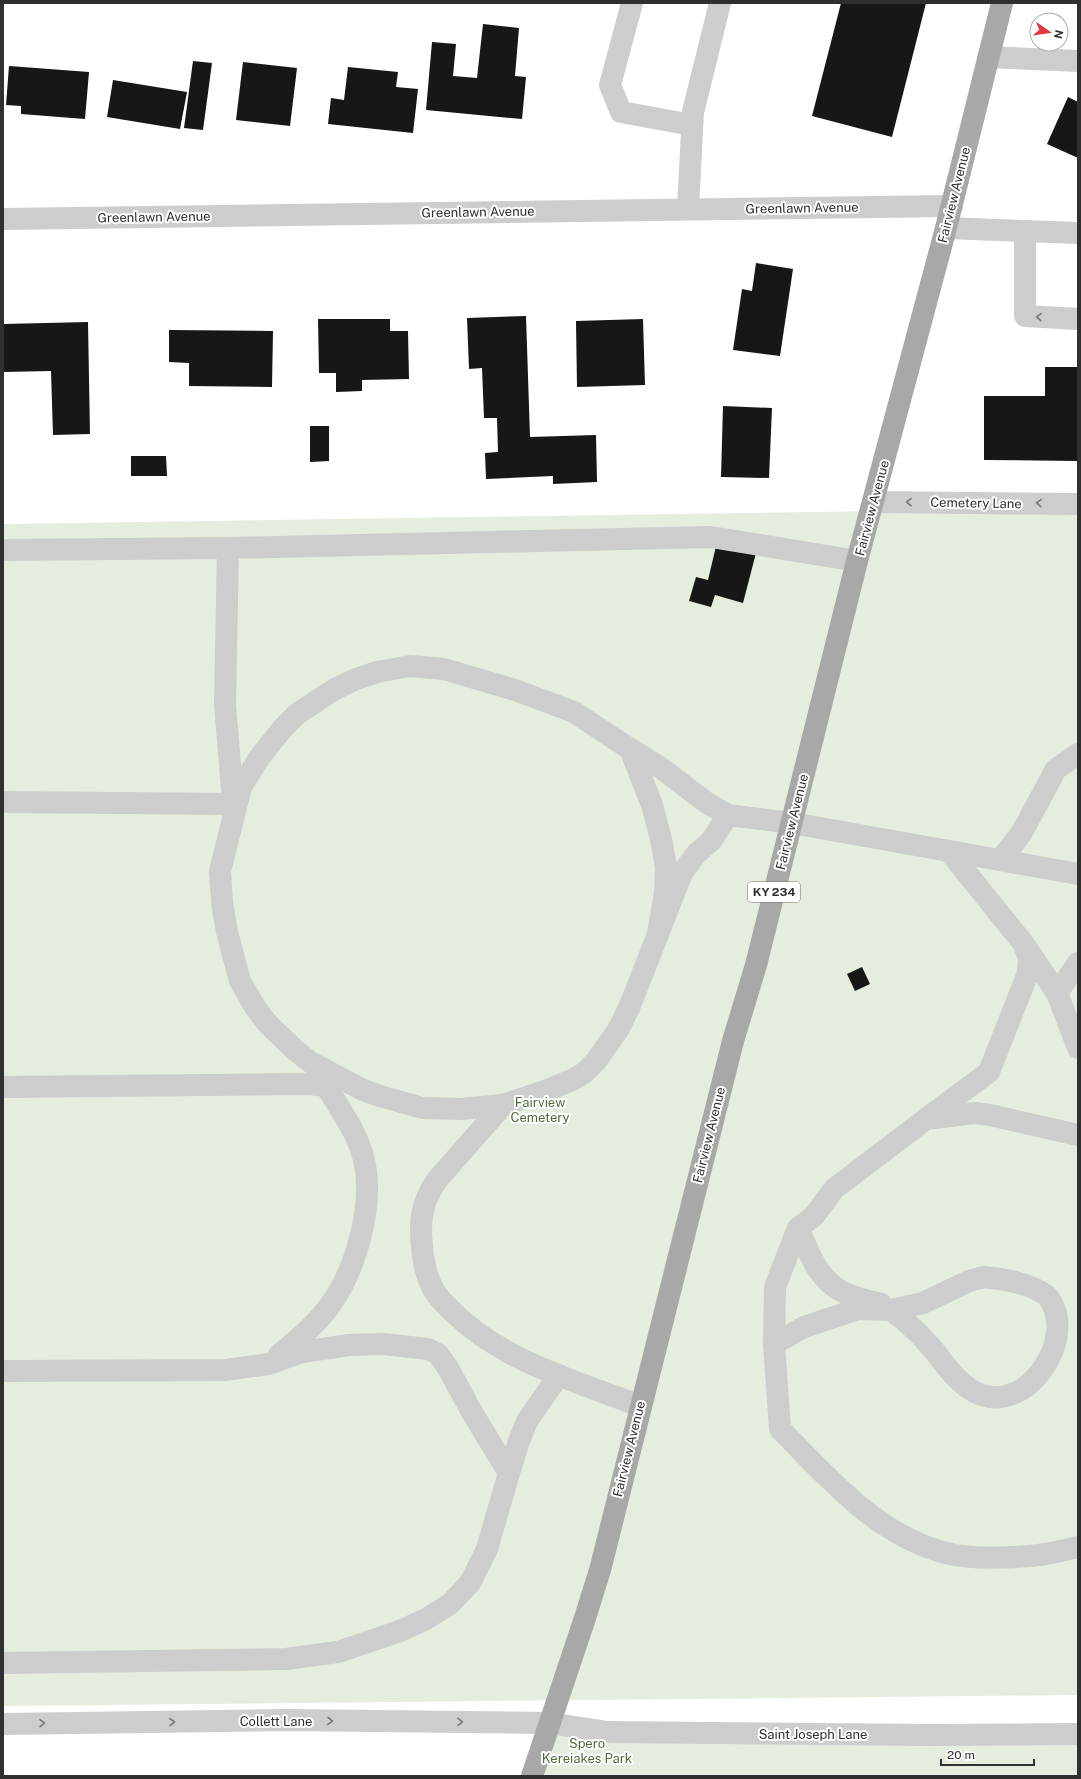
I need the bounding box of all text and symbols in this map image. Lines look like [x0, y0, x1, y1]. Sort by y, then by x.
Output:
north arrow [1029, 12, 1069, 52]
text: N [1052, 29, 1066, 40]
street label: Fairview Avenue [935, 145, 973, 245]
street label: Greenlawn Avenue [745, 200, 859, 216]
street label: Greenlawn Avenue [421, 204, 535, 220]
street label: Greenlawn Avenue [97, 209, 211, 225]
one-way arrow [1036, 313, 1042, 321]
street label: Fairview Avenue [852, 459, 892, 557]
street label: Cemetery Lane [930, 495, 1022, 511]
one-way arrow [906, 498, 912, 506]
one-way arrow [1036, 499, 1042, 507]
street label: Fairview Avenue [773, 772, 811, 872]
road number: KY 234 [748, 882, 800, 902]
street label: Fairview Avenue [690, 1085, 728, 1185]
park label: Fairview Cemetery [510, 1095, 570, 1125]
street label: Fairview Avenue [610, 1399, 648, 1499]
street label: Collett Lane [240, 1714, 312, 1729]
one-way arrow [327, 1717, 333, 1725]
one-way arrow [169, 1718, 175, 1726]
one-way arrow [457, 1718, 463, 1726]
one-way arrow [39, 1719, 45, 1727]
street label: Saint Joseph Lane [759, 1727, 867, 1742]
park label: Spero Kereiakes Park [542, 1736, 632, 1766]
scale bar [941, 1741, 1034, 1767]
text: 20 m [947, 1748, 975, 1762]

